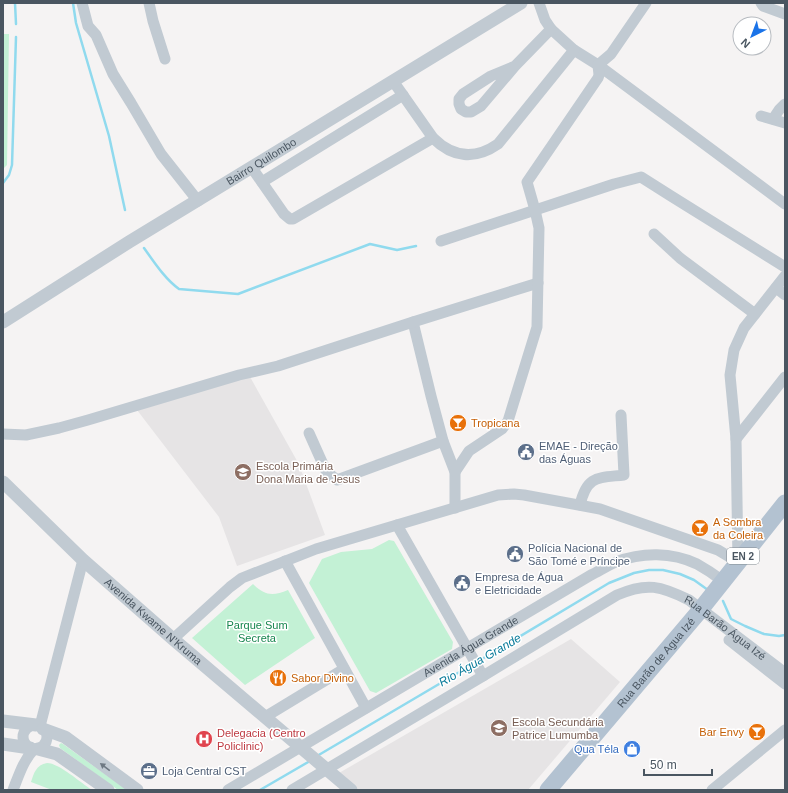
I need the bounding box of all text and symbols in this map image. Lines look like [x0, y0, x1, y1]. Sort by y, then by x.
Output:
north arrow [732, 16, 772, 56]
text: N [738, 36, 752, 51]
street label: Bairro Quilombo [224, 136, 298, 187]
bar icon: Tropicana [448, 413, 468, 433]
place label: Tropicana [471, 417, 520, 429]
place label: EMAE - Direção das Águas [539, 440, 618, 465]
public building icon: EMAE - Direção das Águas [516, 442, 536, 462]
place label: Escola Primária Dona Maria de Jesus [256, 460, 360, 485]
school or university icon: Escola Primária Dona Maria de Jesus [233, 462, 253, 482]
place label: A Sombra da Coleira [713, 516, 764, 541]
bar icon: A Sombra da Coleira [690, 518, 710, 538]
place label: Polícia Nacional de São Tomé e Príncipe [528, 542, 630, 567]
public building icon: Polícia Nacional de São Tomé e Príncipe [505, 544, 525, 564]
road number: EN 2 [727, 548, 759, 564]
place label: Empresa de Água e Eletricidade [475, 571, 564, 596]
public building icon: Empresa de Água e Eletricidade [452, 573, 472, 593]
street label: Avenida Kwame N’Kruma [102, 576, 205, 668]
street label: Rua Barão Água Izé [683, 593, 768, 662]
street label: Avenida Água Grande [421, 614, 520, 679]
street label: Rua Barão de Agua Izé [615, 615, 697, 710]
park label: Parque Sum Secreta [226, 619, 288, 644]
water label: Rio Água Grande [436, 630, 524, 689]
restaurant icon: Sabor Divino [268, 668, 288, 688]
place label: Sabor Divino [291, 672, 354, 684]
place label: Escola Secundária Patrice Lumumba [512, 716, 605, 741]
school or university icon: Escola Secundária Patrice Lumumba [489, 718, 509, 738]
bar icon: Bar Envy [747, 722, 767, 742]
place label: Bar Envy [699, 726, 744, 738]
place label: Delegacia (Centro Policlinic) [217, 727, 306, 752]
hospital icon: Delegacia (Centro Policlinic) [194, 729, 214, 749]
shop icon: Qua Téla [622, 739, 642, 759]
place label: Qua Téla [574, 743, 620, 755]
scale bar [644, 751, 712, 777]
text: 50 m [650, 758, 677, 772]
office icon: Loja Central CST [139, 761, 159, 781]
one-way arrow [100, 762, 111, 771]
place label: Loja Central CST [162, 765, 247, 777]

